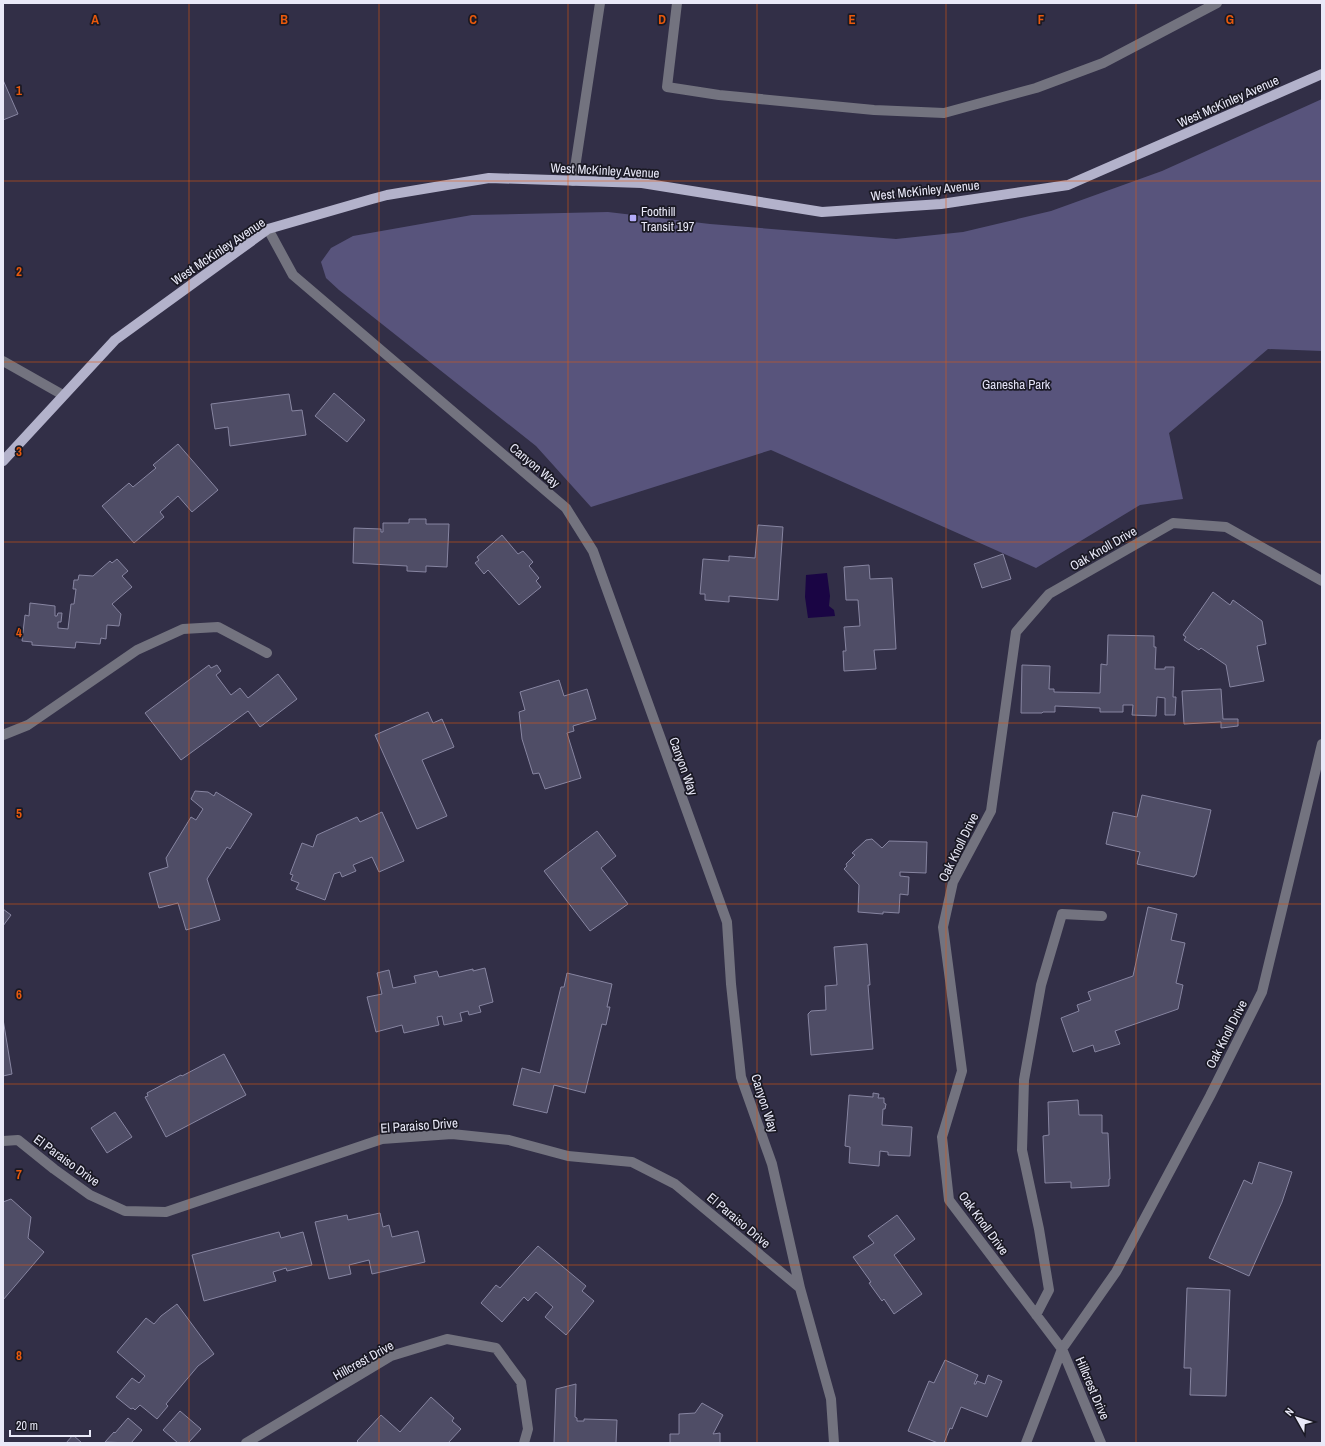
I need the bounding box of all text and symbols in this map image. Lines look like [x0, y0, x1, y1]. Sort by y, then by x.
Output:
text: A [91, 11, 99, 28]
text: B [280, 11, 288, 28]
text: C [469, 11, 477, 28]
text: D [658, 11, 666, 28]
text: E [848, 11, 856, 28]
text: F [1038, 11, 1045, 28]
text: G [1226, 11, 1234, 28]
street label: West McKinley Avenue [1175, 71, 1282, 131]
text: 1 [16, 82, 22, 99]
street label: West McKinley Avenue [550, 159, 660, 182]
street label: West McKinley Avenue [870, 176, 980, 205]
place label: Foothill Transit 197 [641, 203, 695, 235]
marker: Foothill Transit 197 [628, 213, 638, 223]
street label: West McKinley Avenue [168, 214, 268, 289]
text: 2 [16, 263, 22, 280]
park label: Ganesha Park [982, 376, 1051, 393]
street label: Canyon Way [506, 439, 564, 492]
text: 3 [16, 443, 22, 460]
street label: Oak Knoll Drive [1067, 522, 1140, 574]
text: 4 [16, 624, 22, 641]
street label: Canyon Way [665, 735, 702, 798]
text: 5 [16, 805, 22, 822]
street label: Oak Knoll Drive [934, 810, 982, 884]
text: 6 [16, 986, 22, 1003]
street label: Oak Knoll Drive [1202, 997, 1251, 1071]
street label: Canyon Way [747, 1072, 782, 1135]
street label: El Paraiso Drive [380, 1114, 458, 1137]
street label: El Paraiso Drive [30, 1131, 103, 1190]
text: 7 [16, 1166, 22, 1183]
street label: Oak Knoll Drive [955, 1188, 1012, 1259]
street label: El Paraiso Drive [703, 1189, 774, 1252]
street label: Hillcrest Drive [330, 1337, 397, 1384]
text: 8 [16, 1347, 22, 1364]
street label: Hillcrest Drive [1072, 1354, 1113, 1422]
north arrow [1277, 1398, 1317, 1438]
text: N [1282, 1405, 1297, 1419]
scale bar [10, 1412, 90, 1438]
text: 20 m [16, 1418, 38, 1434]

